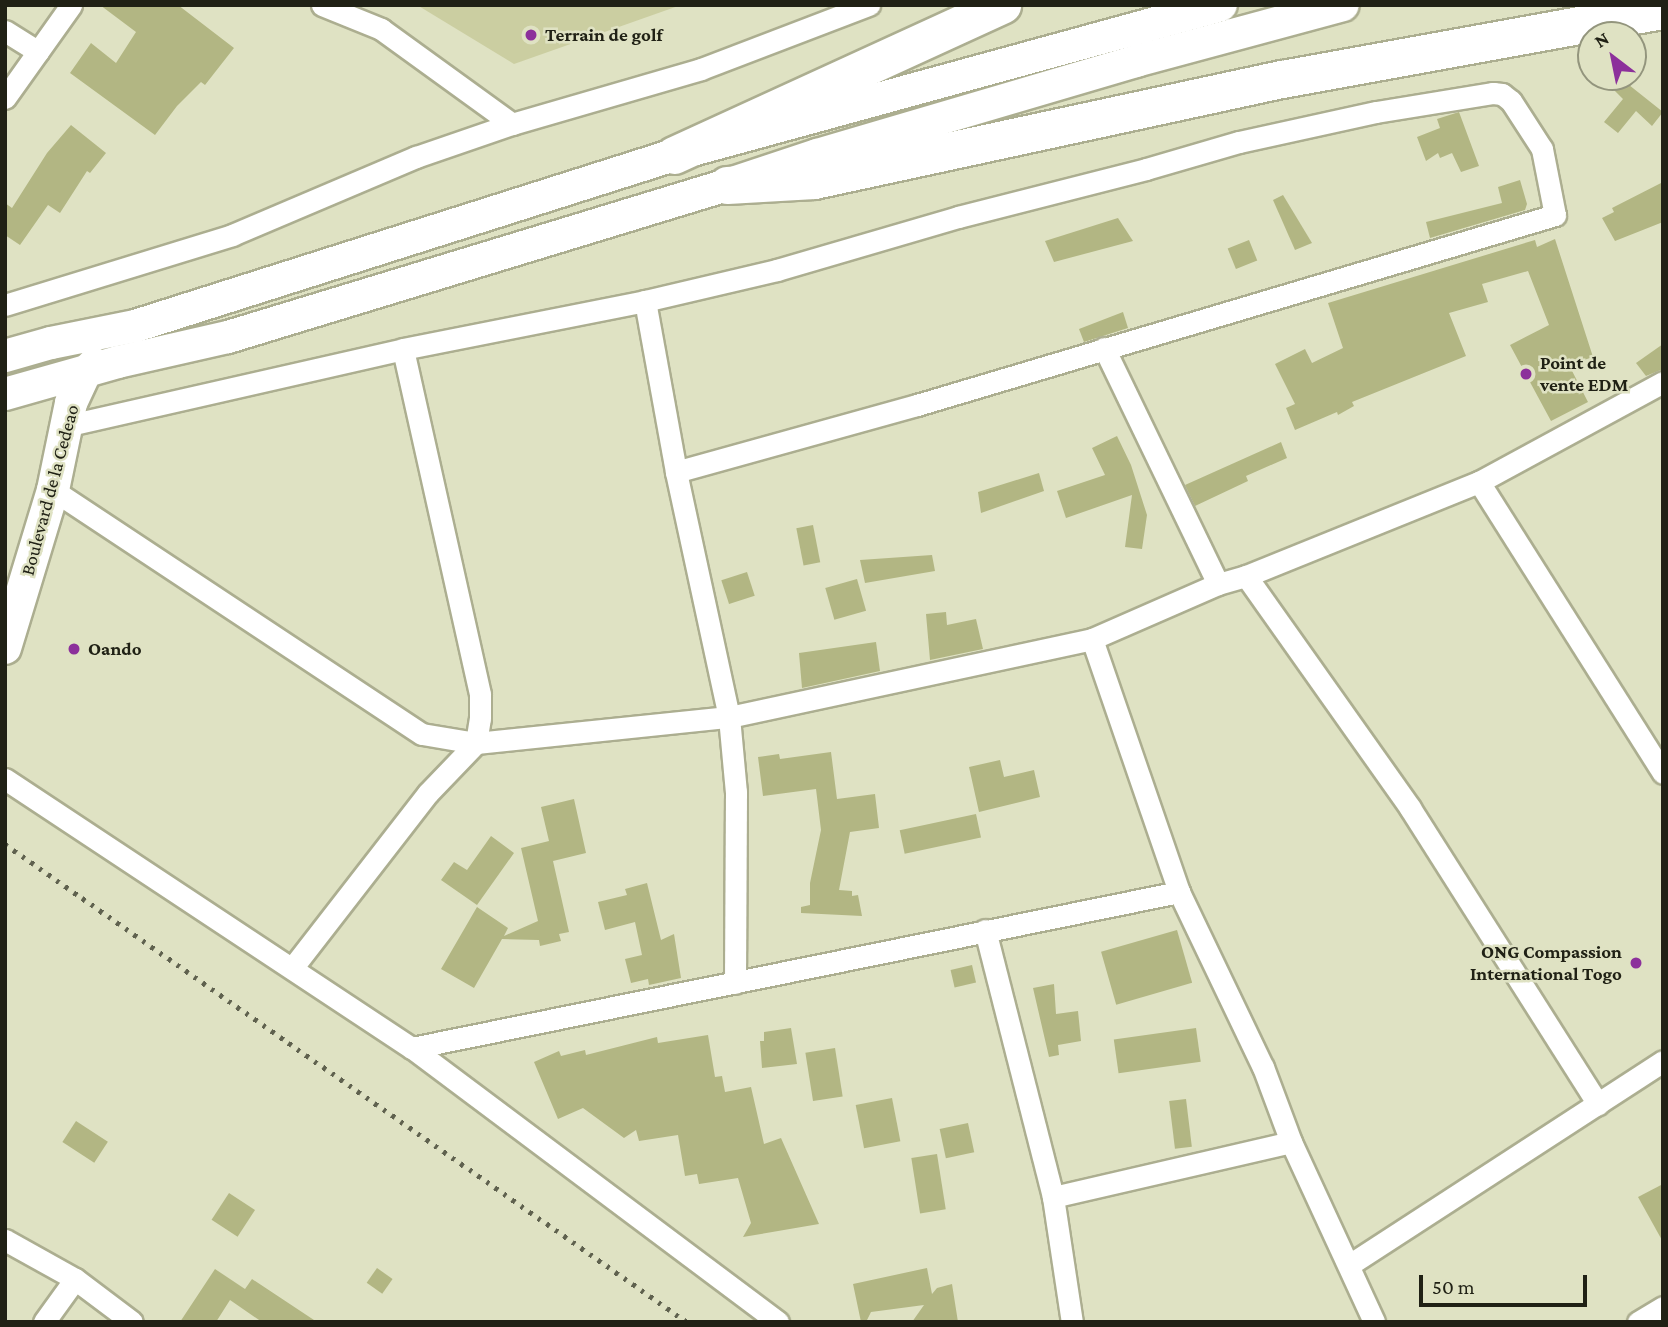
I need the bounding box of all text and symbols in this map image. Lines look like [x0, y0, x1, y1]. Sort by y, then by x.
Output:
north arrow [1577, 21, 1647, 91]
place label: Terrain de golf [545, 24, 663, 46]
marker: Terrain de golf [523, 27, 539, 43]
text: N [1591, 27, 1613, 52]
place label: Point de vente EDM [1540, 352, 1628, 396]
marker: Point de vente EDM [1518, 366, 1534, 382]
street label: Boulevard de la Cedeao [16, 402, 84, 578]
place label: Oando [88, 638, 142, 660]
marker: Oando [66, 641, 82, 657]
place label: ONG Compassion International Togo [1470, 941, 1622, 985]
marker: ONG Compassion International Togo [1628, 955, 1644, 971]
scale bar [1423, 1260, 1591, 1304]
text: 50 m [1432, 1275, 1475, 1299]

